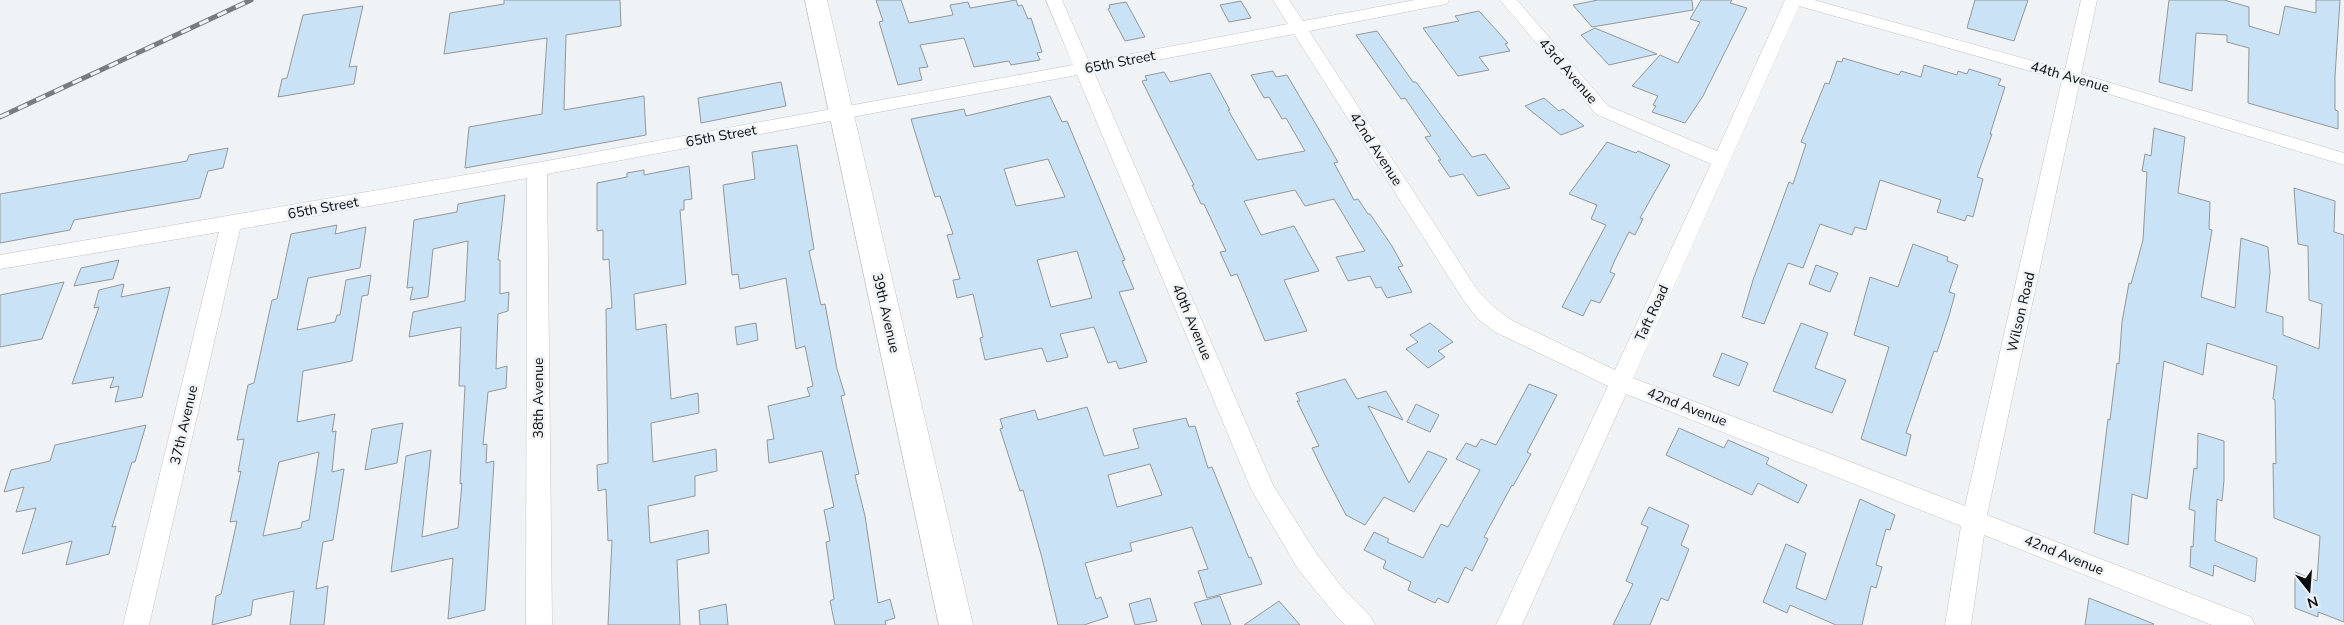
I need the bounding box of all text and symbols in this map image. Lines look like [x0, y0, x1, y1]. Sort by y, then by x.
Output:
street label: 43rd Avenue [1534, 34, 1602, 108]
street label: 65th Street [1083, 46, 1157, 78]
street label: 44th Avenue [2028, 57, 2112, 97]
street label: 42nd Avenue [1345, 109, 1407, 189]
street label: 65th Street [684, 120, 758, 152]
street label: 65th Street [286, 192, 360, 224]
street label: Wilson Road [2003, 270, 2039, 354]
street label: 39th Avenue [868, 271, 904, 355]
street label: 40th Avenue [1167, 281, 1217, 363]
street label: Taft Road [1631, 282, 1673, 344]
street label: 38th Avenue [529, 358, 548, 438]
street label: 37th Avenue [166, 383, 202, 467]
street label: 42nd Avenue [1644, 383, 1730, 431]
street label: 42nd Avenue [2021, 530, 2107, 580]
north arrow [2284, 565, 2334, 615]
text: N [2305, 591, 2320, 613]

